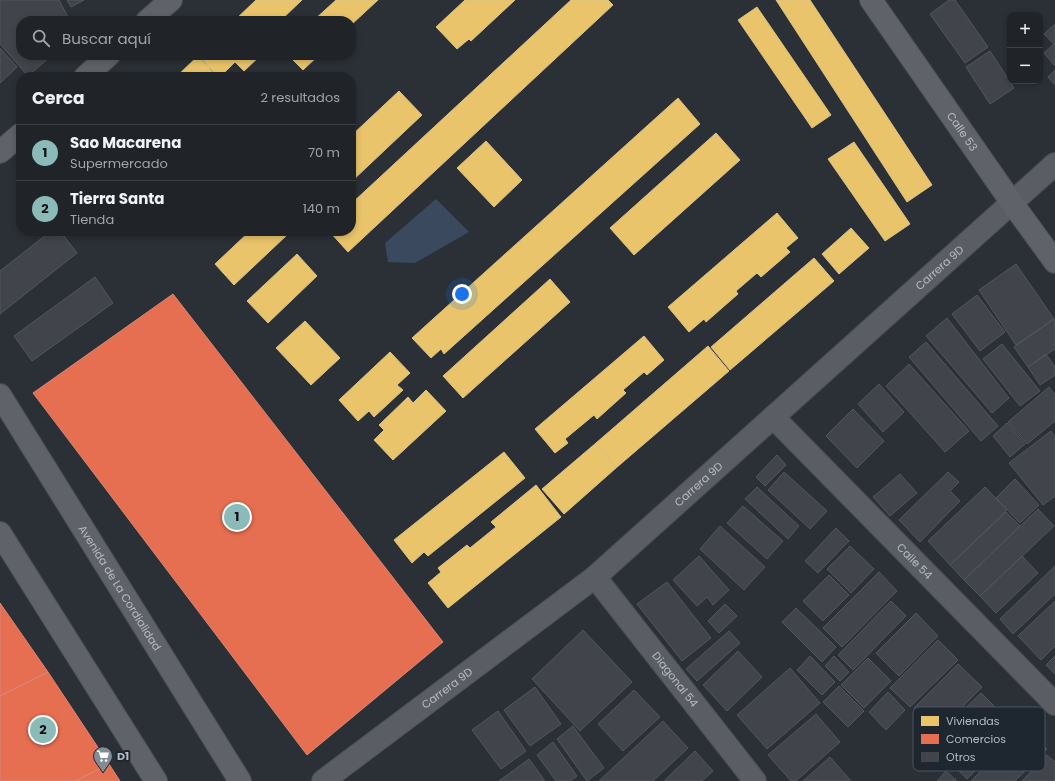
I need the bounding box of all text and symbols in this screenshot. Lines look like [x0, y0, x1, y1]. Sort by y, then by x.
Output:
map controls [1007, 12, 1043, 84]
button: + [1007, 12, 1043, 48]
search box [16, 16, 356, 60]
icon: search [30, 27, 52, 49]
text: Buscar aquí [62, 28, 151, 49]
button: − [1007, 48, 1043, 84]
text: Cerca [32, 86, 85, 110]
text: 2 resultados [260, 88, 340, 107]
street label: Calle 53 [943, 109, 982, 154]
text: Sao Macarena [70, 132, 181, 153]
text: 1 [43, 143, 47, 162]
text: 70 m [308, 143, 340, 162]
text: Supermercado [70, 154, 168, 173]
text: Tierra Santa [70, 188, 165, 209]
text: 2 [41, 199, 49, 218]
text: 140 m [303, 199, 340, 218]
text: Tienda [70, 210, 114, 229]
street label: Carrera 9D [912, 241, 967, 294]
your location [452, 284, 472, 304]
street label: Carrera 9D [671, 458, 726, 510]
pin: 1 [224, 502, 250, 532]
street label: Avenida de La Cordialidad [75, 522, 165, 654]
street label: Calle 54 [893, 539, 936, 583]
street label: Diagonal 54 [648, 648, 702, 710]
street label: Carrera 9D [418, 663, 476, 712]
legend [913, 707, 1045, 771]
text: Viviendas [946, 713, 1000, 729]
pin: 2 [30, 715, 56, 745]
text: Comercios [946, 731, 1006, 747]
supermarket icon: D1 [92, 745, 114, 773]
place label: D1 [117, 748, 129, 764]
text: Otros [946, 749, 976, 765]

